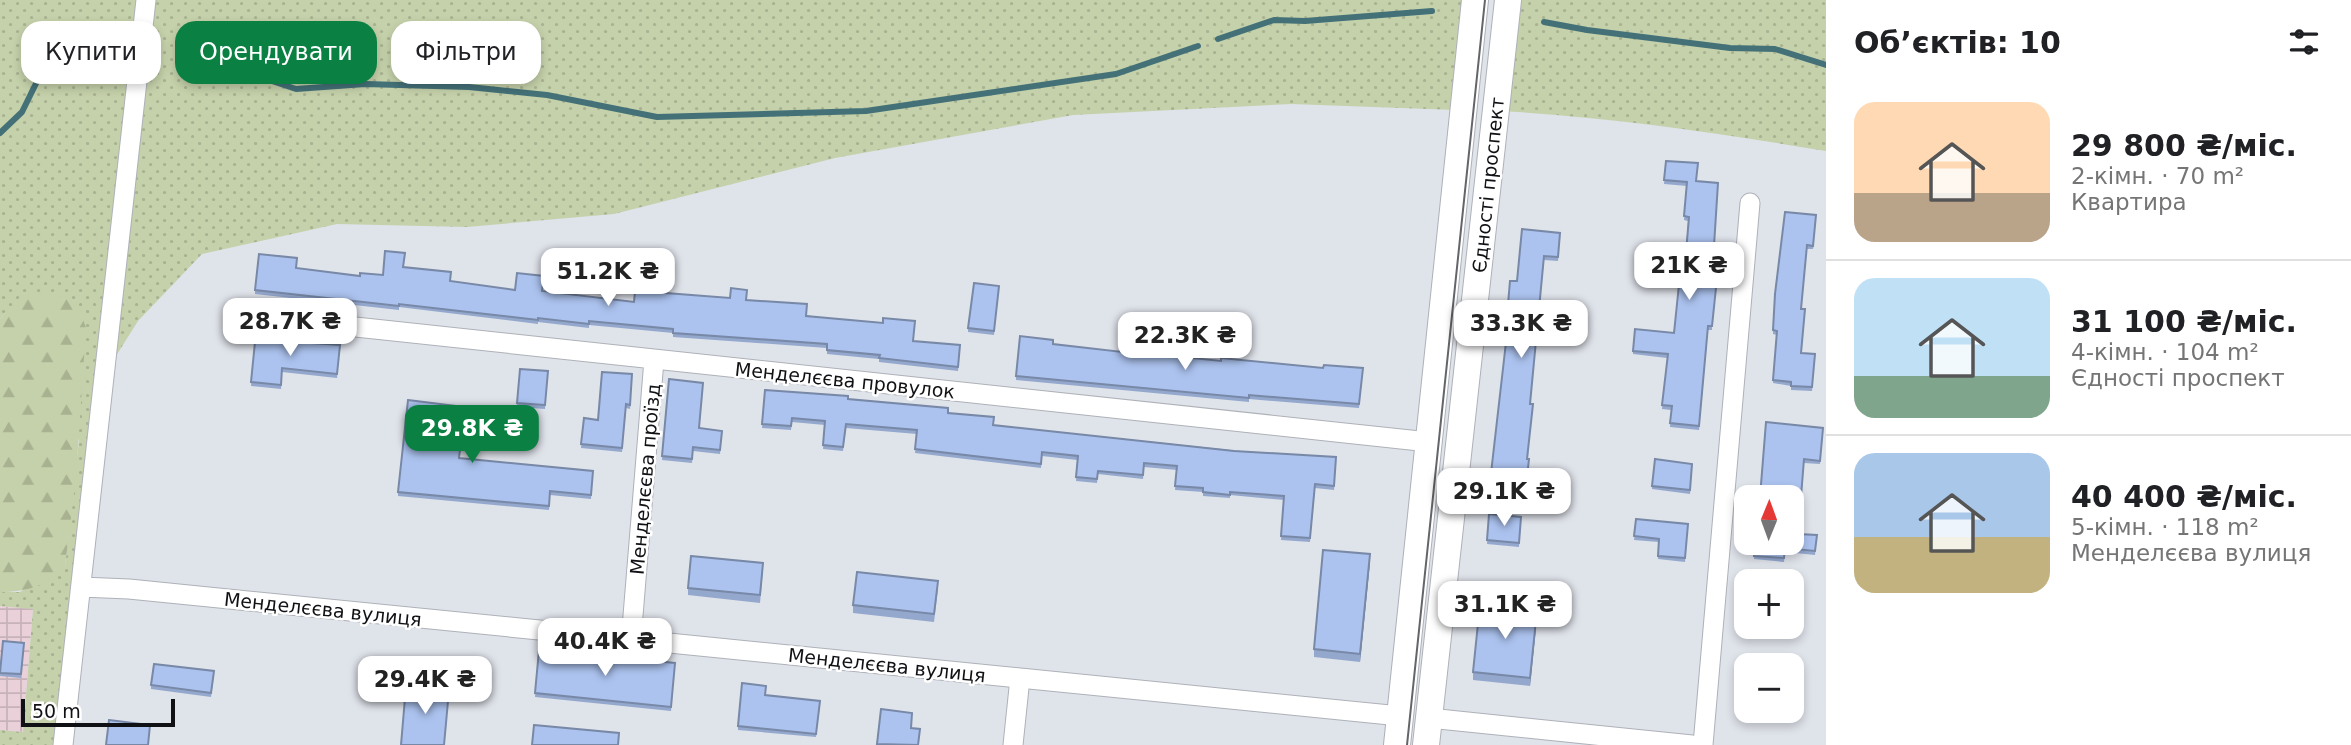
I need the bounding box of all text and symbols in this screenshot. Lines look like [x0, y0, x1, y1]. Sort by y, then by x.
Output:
chip: Купити [21, 21, 161, 84]
chip: Орендувати [175, 21, 377, 84]
chip: Фільтри [391, 21, 541, 84]
icon: filters [2285, 23, 2323, 61]
text: Об’єктів: 10 [1854, 25, 2061, 60]
street label: Єдності проспект [1468, 96, 1508, 274]
text: 29 800 ₴/міс. [2071, 128, 2297, 163]
icon: home [1910, 130, 1994, 214]
text: 2-кімн. · 70 m² [2071, 163, 2244, 189]
text: Квартира [2071, 189, 2187, 215]
pin: 21K ₴ [1640, 243, 1738, 302]
pin: 51.2K ₴ [543, 248, 673, 308]
text: 21K ₴ [1650, 252, 1728, 278]
text: 51.2K ₴ [557, 258, 659, 284]
pin: 28.7K ₴ [225, 298, 355, 358]
pin: 33.3K ₴ [1456, 300, 1586, 360]
text: 31 100 ₴/міс. [2071, 304, 2297, 339]
icon: home [1910, 306, 1994, 390]
text: 28.7K ₴ [239, 308, 341, 334]
text: 33.3K ₴ [1470, 310, 1572, 336]
pin: 22.3K ₴ [1120, 312, 1250, 372]
text: 22.3K ₴ [1134, 322, 1236, 348]
text: 4-кімн. · 104 m² [2071, 339, 2259, 365]
street label: Менделєєва провулок [734, 358, 956, 402]
text: Єдності проспект [2071, 365, 2285, 391]
street label: Менделєєва проїзд [626, 382, 664, 576]
pin: 29.8K ₴ [407, 406, 537, 465]
text: 29.8K ₴ [421, 415, 523, 441]
pin: 29.1K ₴ [1439, 468, 1569, 528]
text: 29.1K ₴ [1453, 478, 1555, 504]
text: 40 400 ₴/міс. [2071, 479, 2297, 514]
icon: home [1910, 481, 1994, 565]
north arrow [1734, 485, 1804, 555]
map controls [1734, 485, 1804, 723]
text: 5-кімн. · 118 m² [2071, 514, 2259, 540]
text: Менделєєва вулиця [2071, 540, 2311, 566]
button: + [1734, 569, 1804, 639]
pin: 31.1K ₴ [1440, 582, 1570, 641]
street label: Менделєєва вулиця [223, 588, 423, 630]
text: 31.1K ₴ [1454, 591, 1556, 617]
pin: 40.4K ₴ [540, 618, 670, 678]
text: 40.4K ₴ [554, 628, 656, 654]
street label: Менделєєва вулиця [787, 644, 987, 686]
button: − [1734, 653, 1804, 723]
pin: 29.4K ₴ [360, 656, 490, 716]
text: 29.4K ₴ [374, 666, 476, 692]
scale bar [21, 696, 175, 728]
text: 50 m [32, 700, 81, 722]

